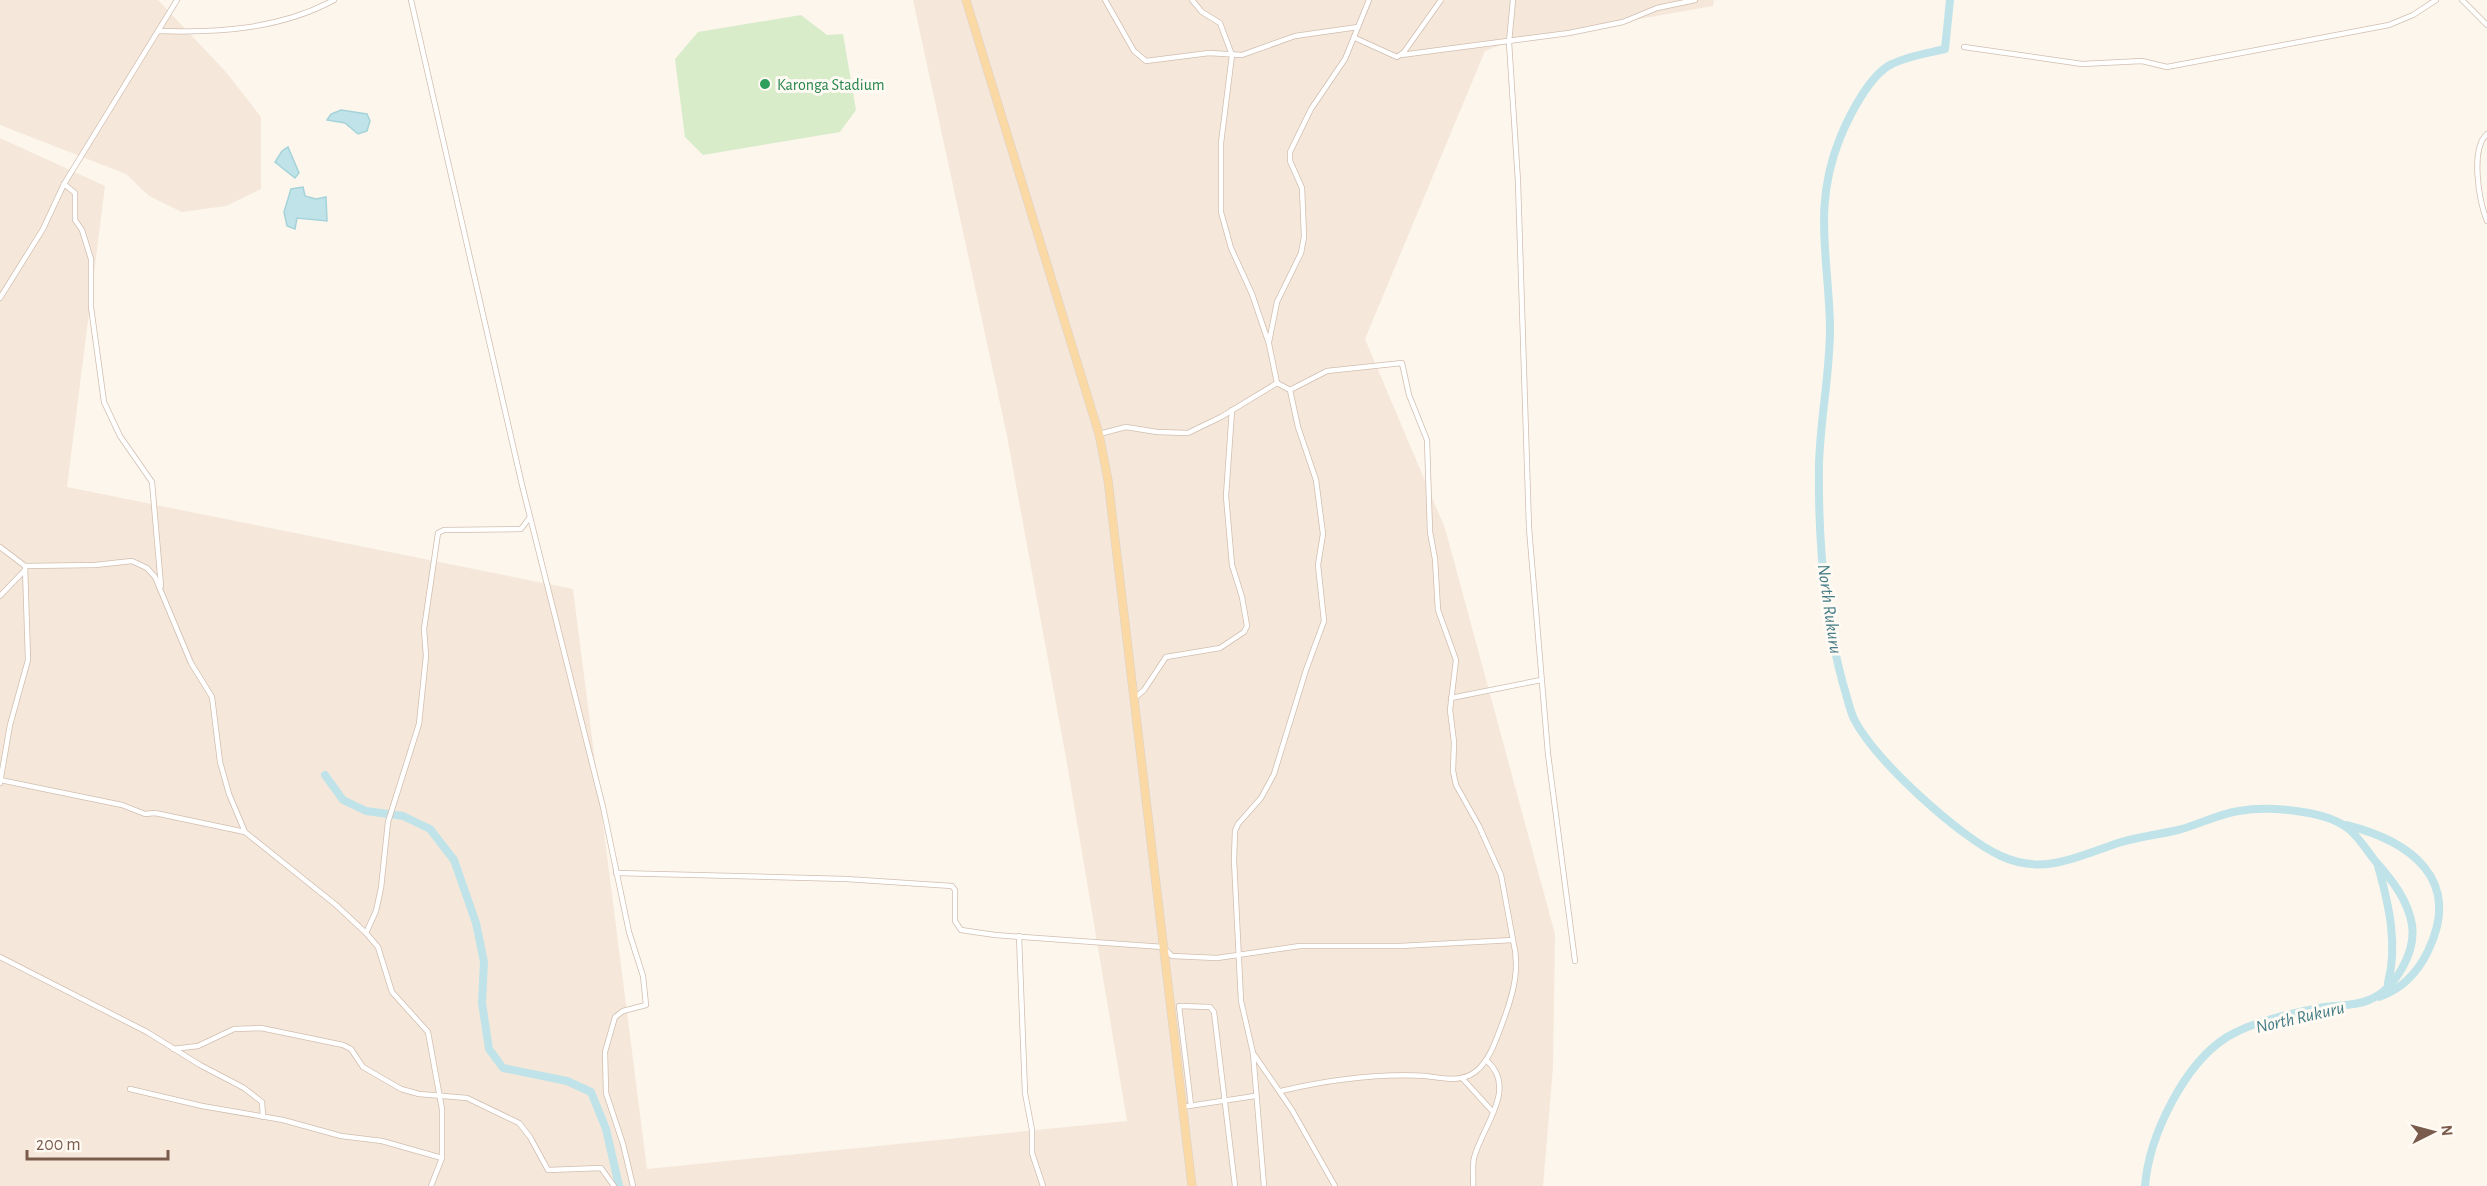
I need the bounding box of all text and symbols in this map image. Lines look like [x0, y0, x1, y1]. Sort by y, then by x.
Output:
marker: Karonga Stadium [758, 77, 772, 91]
place label: Karonga Stadium [777, 77, 885, 93]
water label: North Rukuru [1814, 563, 1844, 655]
water label: North Rukuru [2254, 999, 2346, 1037]
north arrow [2403, 1102, 2463, 1162]
scale bar [27, 1123, 168, 1161]
text: N [2438, 1124, 2455, 1137]
text: 200 m [36, 1136, 81, 1154]

